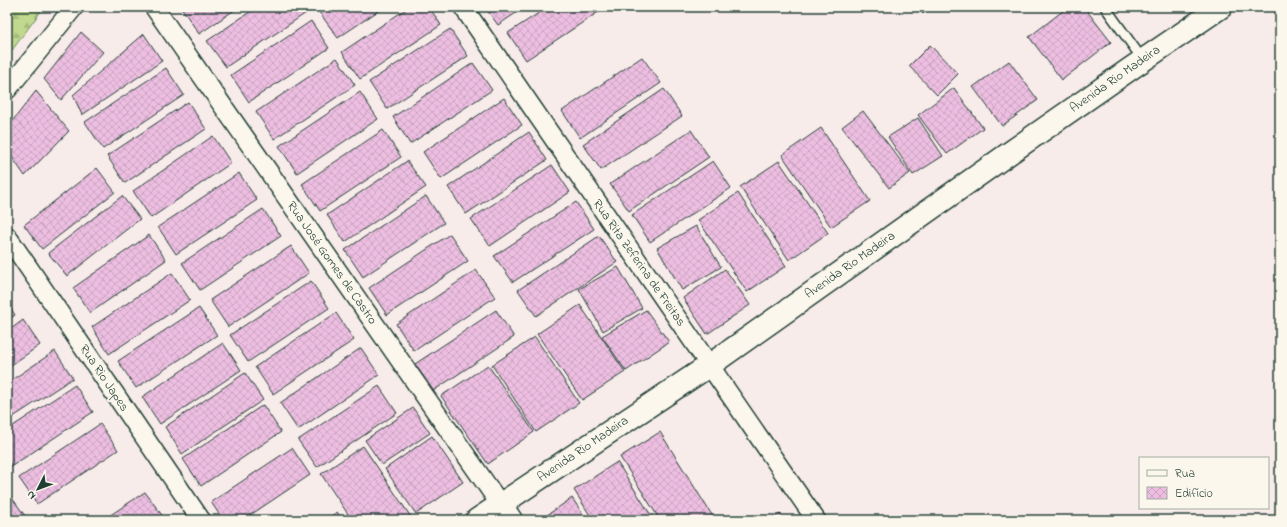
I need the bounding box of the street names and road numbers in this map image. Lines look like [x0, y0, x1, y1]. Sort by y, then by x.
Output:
street label: Avenida Rio Madeira [1066, 41, 1164, 117]
street label: Rua Rita Zeferina de Freitas [588, 196, 690, 331]
street label: Rua José Gomes de Castro [282, 197, 382, 329]
street label: Avenida Rio Madeira [801, 227, 899, 303]
street label: Rua Rio Japes [75, 341, 134, 416]
street label: Avenida Rio Madeira [534, 411, 632, 487]

